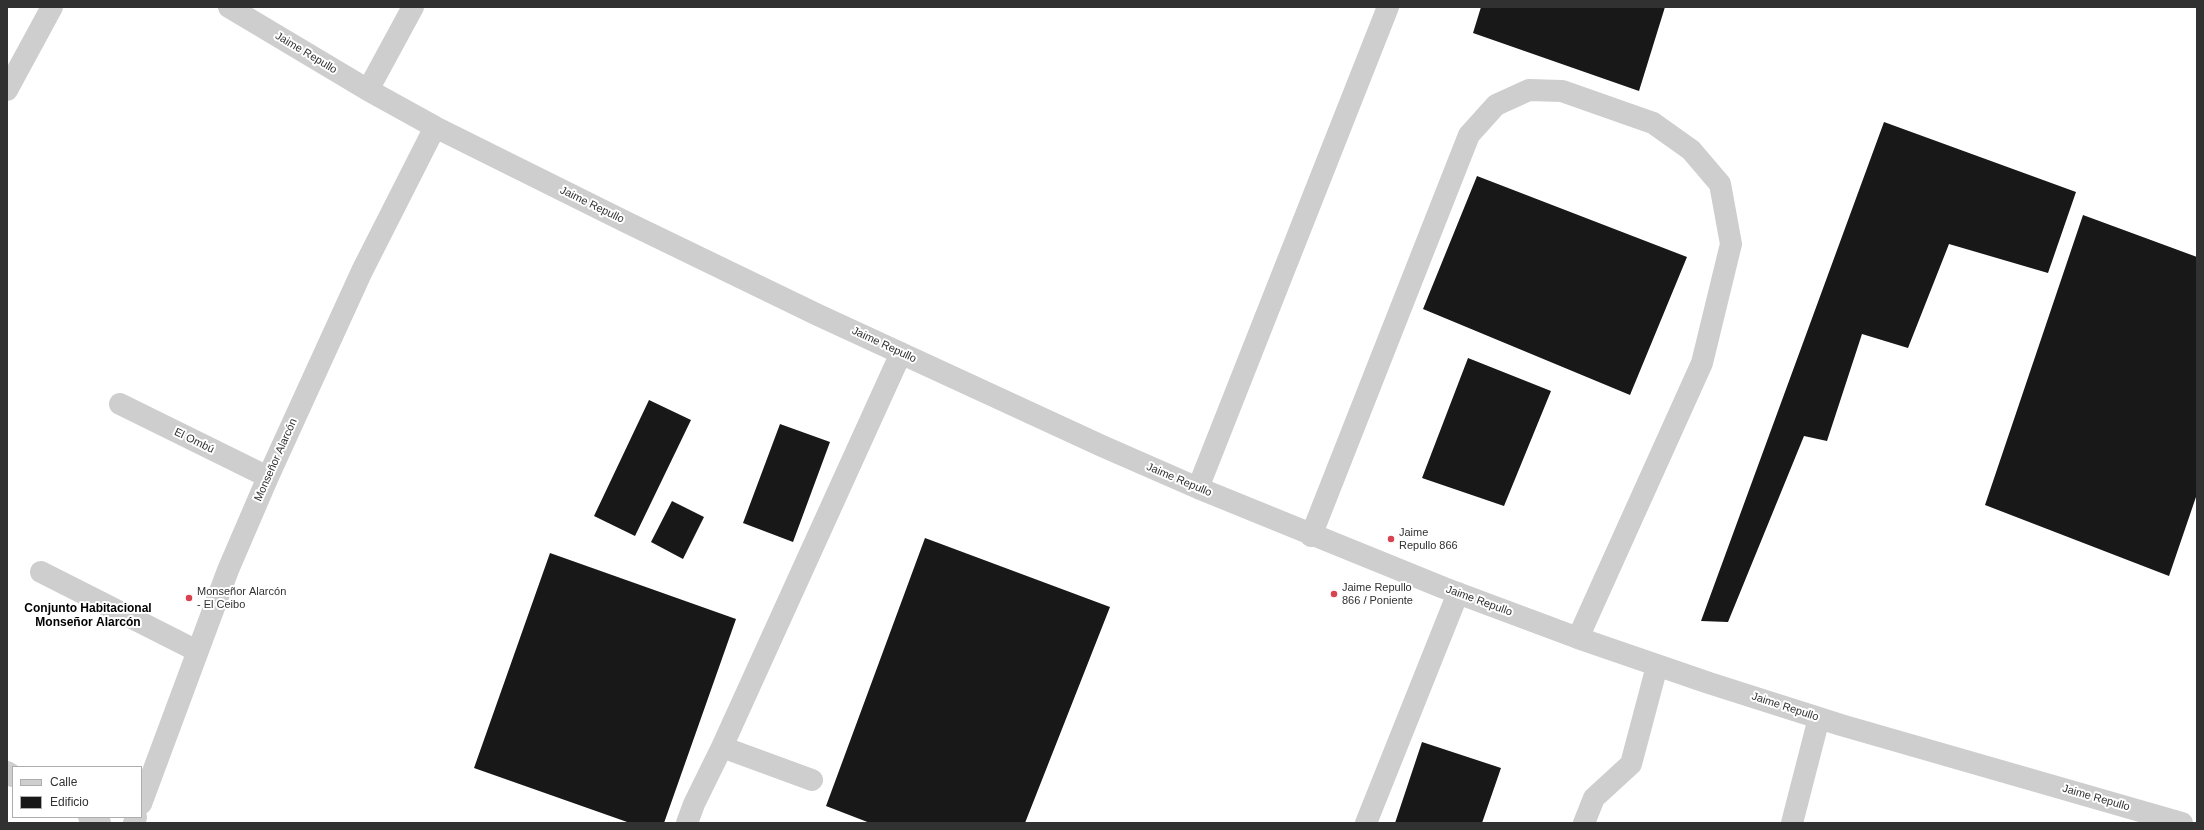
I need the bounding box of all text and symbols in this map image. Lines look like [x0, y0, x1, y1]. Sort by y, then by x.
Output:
street label: Jaime Repullo [273, 29, 339, 77]
street label: Jaime Repullo [558, 184, 626, 226]
street label: Jaime Repullo [850, 324, 918, 366]
street label: Monseñor Alarcón [252, 417, 300, 503]
street label: El Ombú [172, 426, 216, 456]
street label: Jaime Repullo [1144, 460, 1214, 500]
place label: Jaime Repullo 866 [1399, 526, 1458, 552]
marker: Jaime Repullo 866 [1386, 534, 1396, 544]
place label: Jaime Repullo 866 / Poniente [1342, 581, 1413, 607]
street label: Jaime Repullo [1444, 583, 1514, 619]
place label: Monseñor Alarcón - El Ceibo [197, 585, 286, 611]
marker: Jaime Repullo 866 / Poniente [1329, 589, 1339, 599]
marker: Monseñor Alarcón - El Ceibo [184, 593, 194, 603]
district label: Conjunto Habitacional Monseñor Alarcón [24, 602, 152, 630]
street label: Jaime Repullo [1750, 690, 1820, 724]
legend [12, 766, 142, 818]
text: Calle [50, 775, 77, 789]
street label: Jaime Repullo [2061, 782, 2131, 814]
text: Edificio [50, 795, 89, 809]

